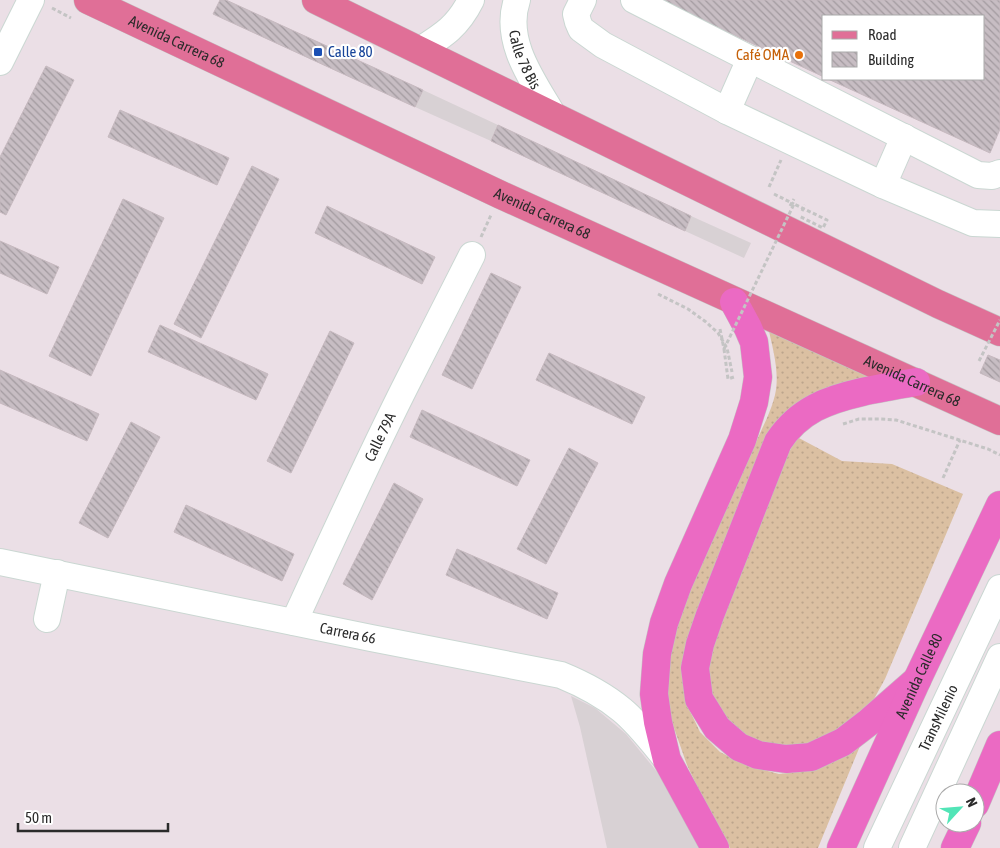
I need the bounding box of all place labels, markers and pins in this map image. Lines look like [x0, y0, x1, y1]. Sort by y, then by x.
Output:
place label: Calle 80 [328, 43, 373, 60]
marker: Calle 80 [312, 46, 324, 58]
place label: Café OMA [736, 46, 790, 63]
marker: Café OMA [793, 49, 805, 61]

